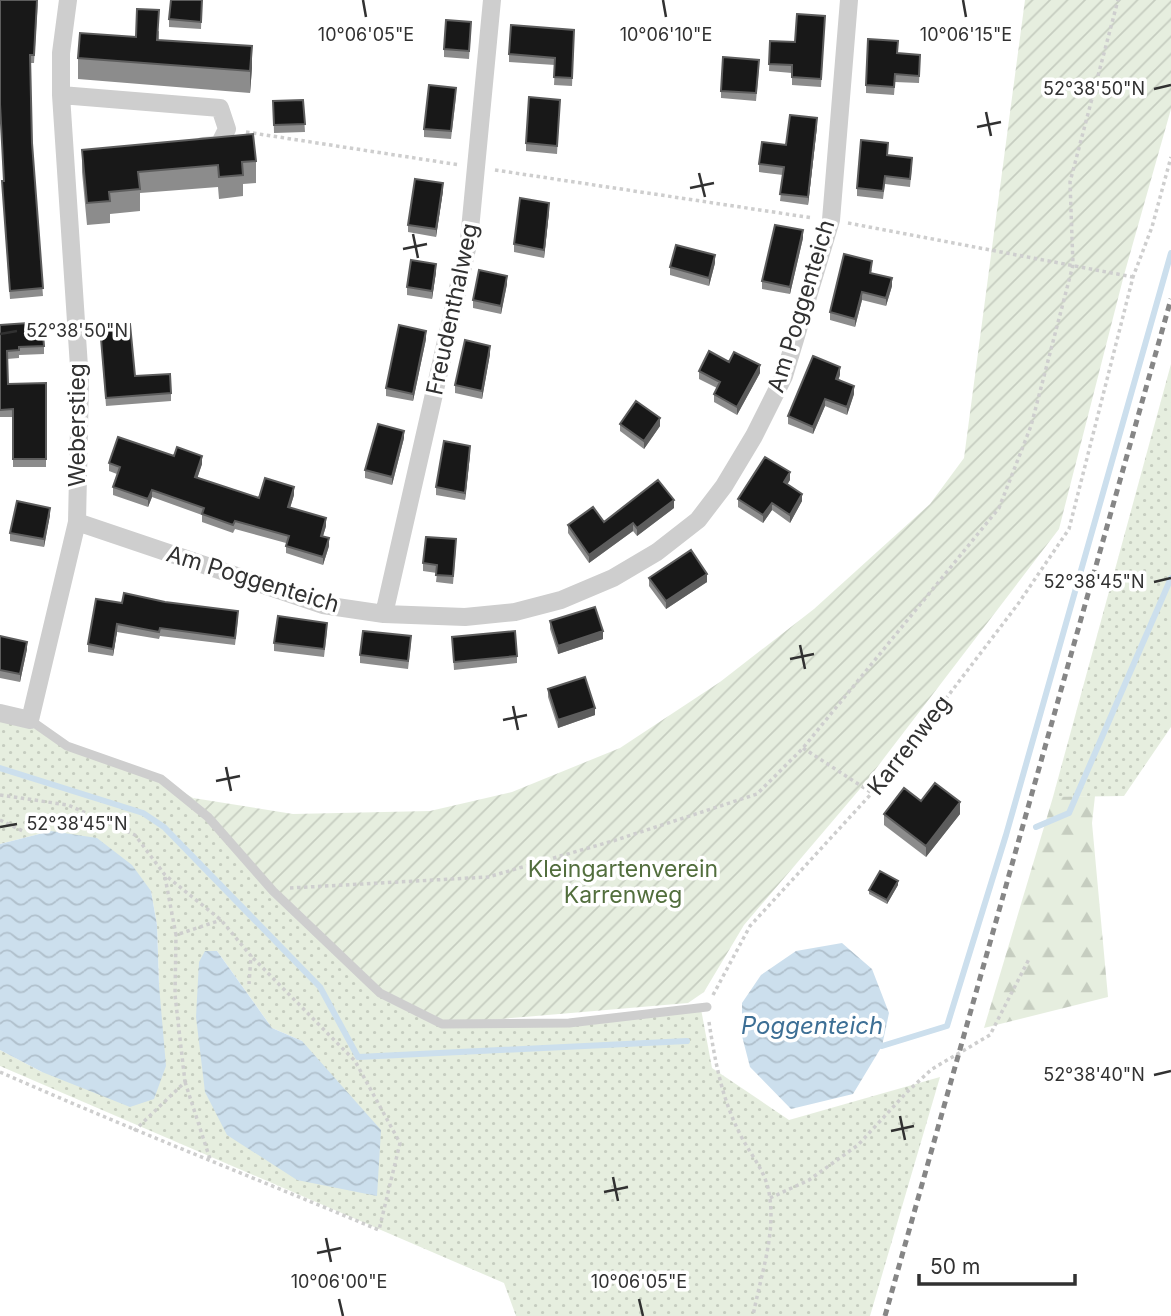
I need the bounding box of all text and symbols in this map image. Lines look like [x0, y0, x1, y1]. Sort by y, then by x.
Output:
text: 10°06'05"E [318, 24, 414, 45]
text: 10°06'10"E [620, 24, 712, 45]
text: 10°06'15"E [920, 24, 1012, 45]
text: 52°38'50"N [1043, 78, 1145, 99]
street label: Am Poggenteich [761, 216, 841, 396]
street label: Freudenthalweg [420, 221, 484, 397]
text: 52°38'50"N [26, 320, 128, 341]
street label: Weberstieg [63, 363, 91, 487]
street label: Am Poggenteich [163, 539, 343, 619]
text: 52°38'45"N [1043, 571, 1145, 592]
street label: Karrenweg [861, 690, 957, 800]
text: 52°38'45"N [26, 813, 128, 834]
park label: Kleingartenverein Karrenweg [528, 855, 718, 909]
water label: Poggenteich [741, 1011, 883, 1040]
text: 52°38'40"N [1043, 1064, 1145, 1085]
scale bar [919, 1242, 1075, 1286]
text: 50 m [930, 1254, 980, 1279]
text: 10°06'00"E [291, 1271, 387, 1292]
text: 10°06'05"E [591, 1271, 687, 1292]

